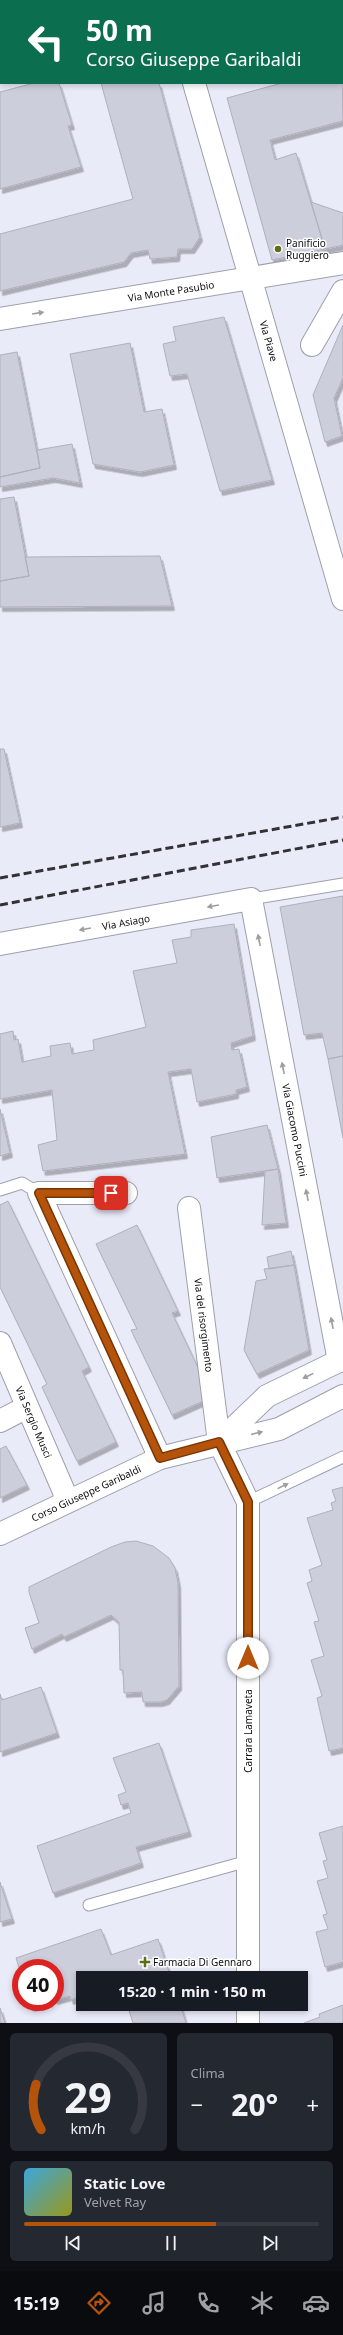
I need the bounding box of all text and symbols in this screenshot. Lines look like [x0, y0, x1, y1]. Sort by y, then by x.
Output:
text: 50 m [86, 11, 153, 49]
icon: left [20, 16, 72, 68]
text: Corso Giuseppe Garibaldi [86, 47, 301, 71]
place label: Panificio Ruggiero [286, 236, 329, 262]
marker: Panificio Ruggiero [273, 244, 283, 254]
street label: Via Monte Pasubio [127, 277, 215, 305]
one-way arrow [32, 310, 45, 316]
street label: Via Piave [257, 319, 282, 363]
one-way arrow [207, 903, 219, 909]
street label: Via Asiago [101, 911, 151, 933]
one-way arrow [79, 926, 91, 932]
one-way arrow [256, 934, 262, 946]
one-way arrow [280, 1061, 286, 1074]
street label: Via Giacomo Puccini [279, 1082, 311, 1178]
pin [94, 1176, 128, 1210]
icon: arrive [100, 1182, 122, 1204]
one-way arrow [304, 1189, 310, 1201]
street label: Via del risorgimento [191, 1277, 217, 1373]
one-way arrow [328, 1317, 334, 1329]
one-way arrow [302, 1373, 313, 1379]
street label: Via Sergio Musci [13, 1384, 55, 1460]
one-way arrow [251, 1430, 263, 1436]
street label: Corso Giuseppe Garibaldi [29, 1461, 143, 1525]
one-way arrow [277, 1483, 288, 1489]
position arrow [227, 1637, 269, 1679]
street label: Carrara Lamaveta [241, 1689, 255, 1773]
place label: Farmacia Di Gennaro [153, 1955, 252, 1969]
marker: Farmacia Di Gennaro [140, 1957, 150, 1967]
speed limit sign: 40 [12, 1959, 64, 2011]
text: 15:20 · 1 min · 150 m [118, 1981, 266, 2001]
text: Clima [191, 2064, 225, 2082]
text: 29 [64, 2069, 112, 2125]
text: 20° [231, 2084, 278, 2125]
text: − [191, 2089, 203, 2119]
text: + [306, 2089, 319, 2119]
text: km/h [71, 2119, 106, 2138]
text: Static Love [84, 2173, 165, 2193]
text: Velvet Ray [84, 2193, 146, 2211]
icon: previous [62, 2232, 84, 2254]
icon: pause [160, 2232, 182, 2254]
icon: next [259, 2232, 281, 2254]
icon: directions [85, 2289, 113, 2317]
icon: music [140, 2289, 168, 2317]
icon: phone [194, 2289, 222, 2317]
icon: climate [248, 2289, 276, 2317]
icon: car [302, 2289, 330, 2317]
text: 15:19 [13, 2291, 59, 2315]

